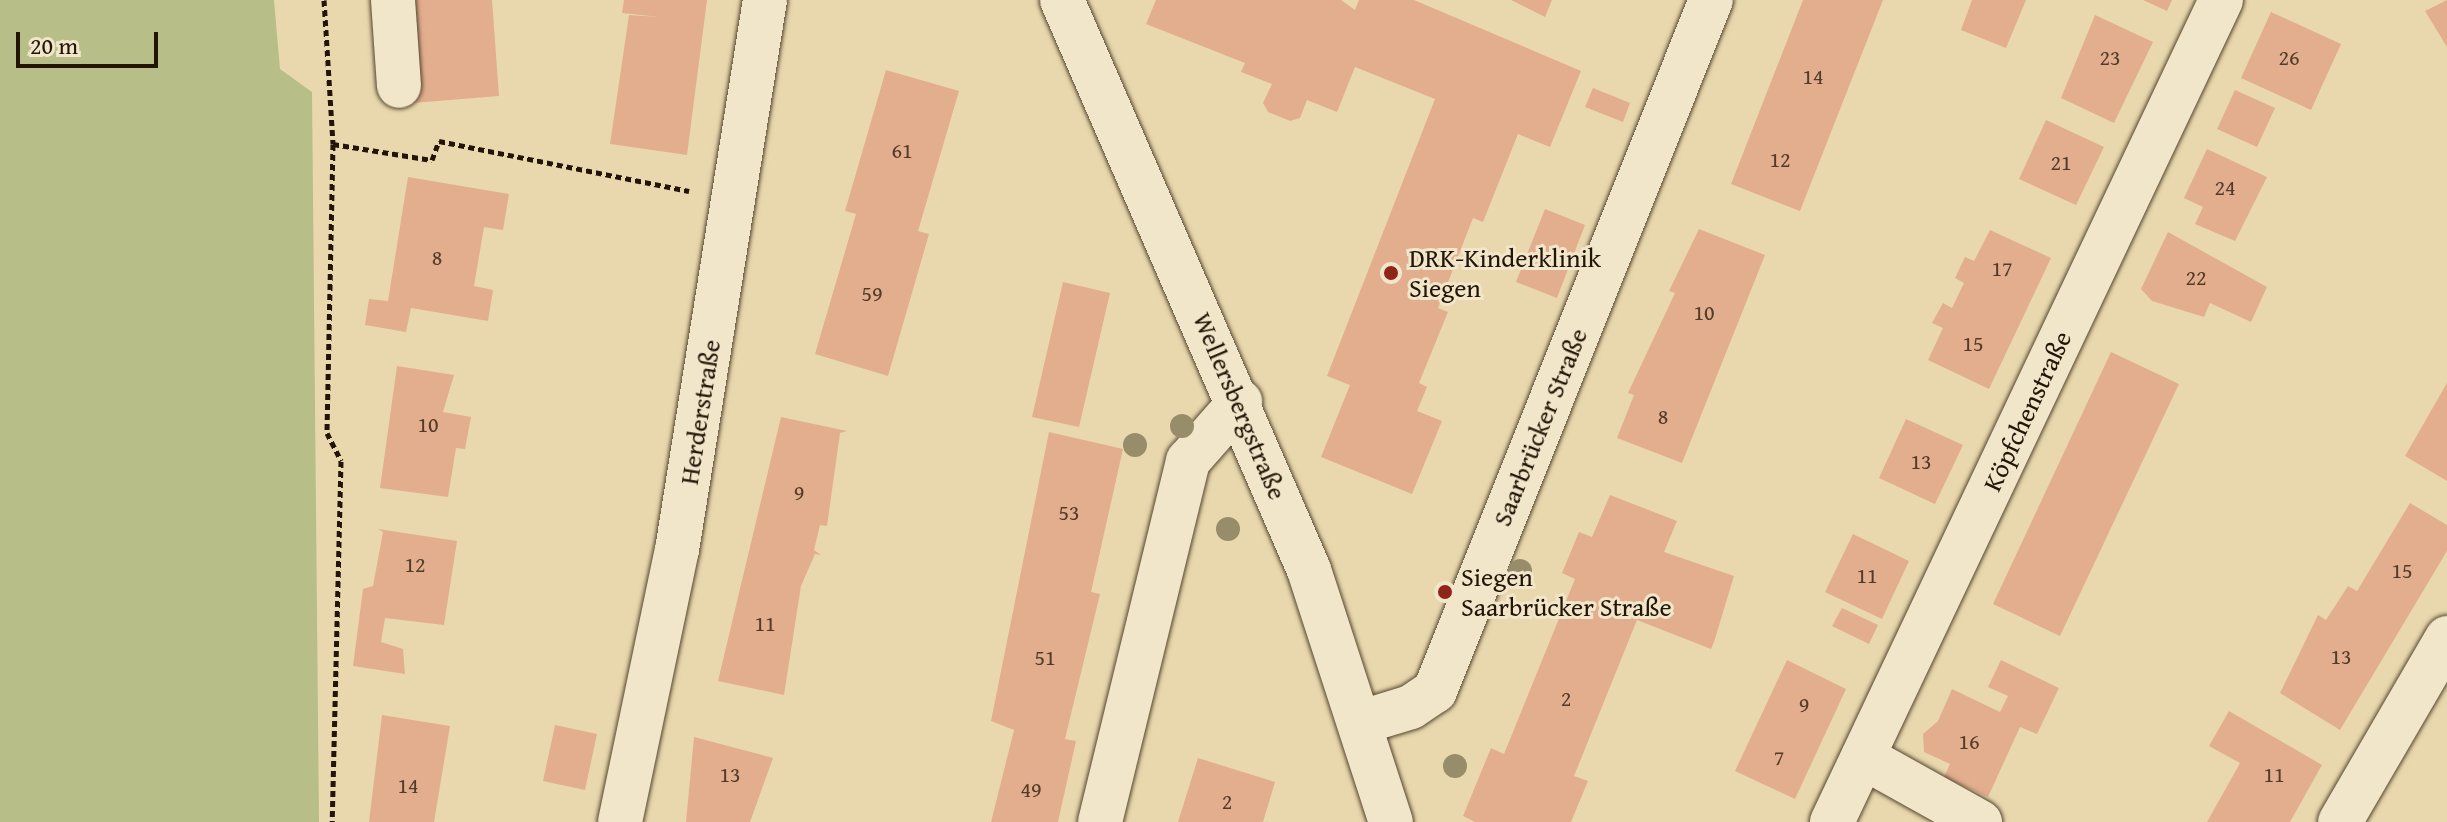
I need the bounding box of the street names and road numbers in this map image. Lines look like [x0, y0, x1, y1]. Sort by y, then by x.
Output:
street label: Wellersbergstraße [1187, 308, 1293, 504]
street label: Saarbrücker Straße [1486, 323, 1594, 531]
street label: Köpfchenstraße [1976, 326, 2078, 496]
street label: Herderstraße [673, 337, 727, 487]

